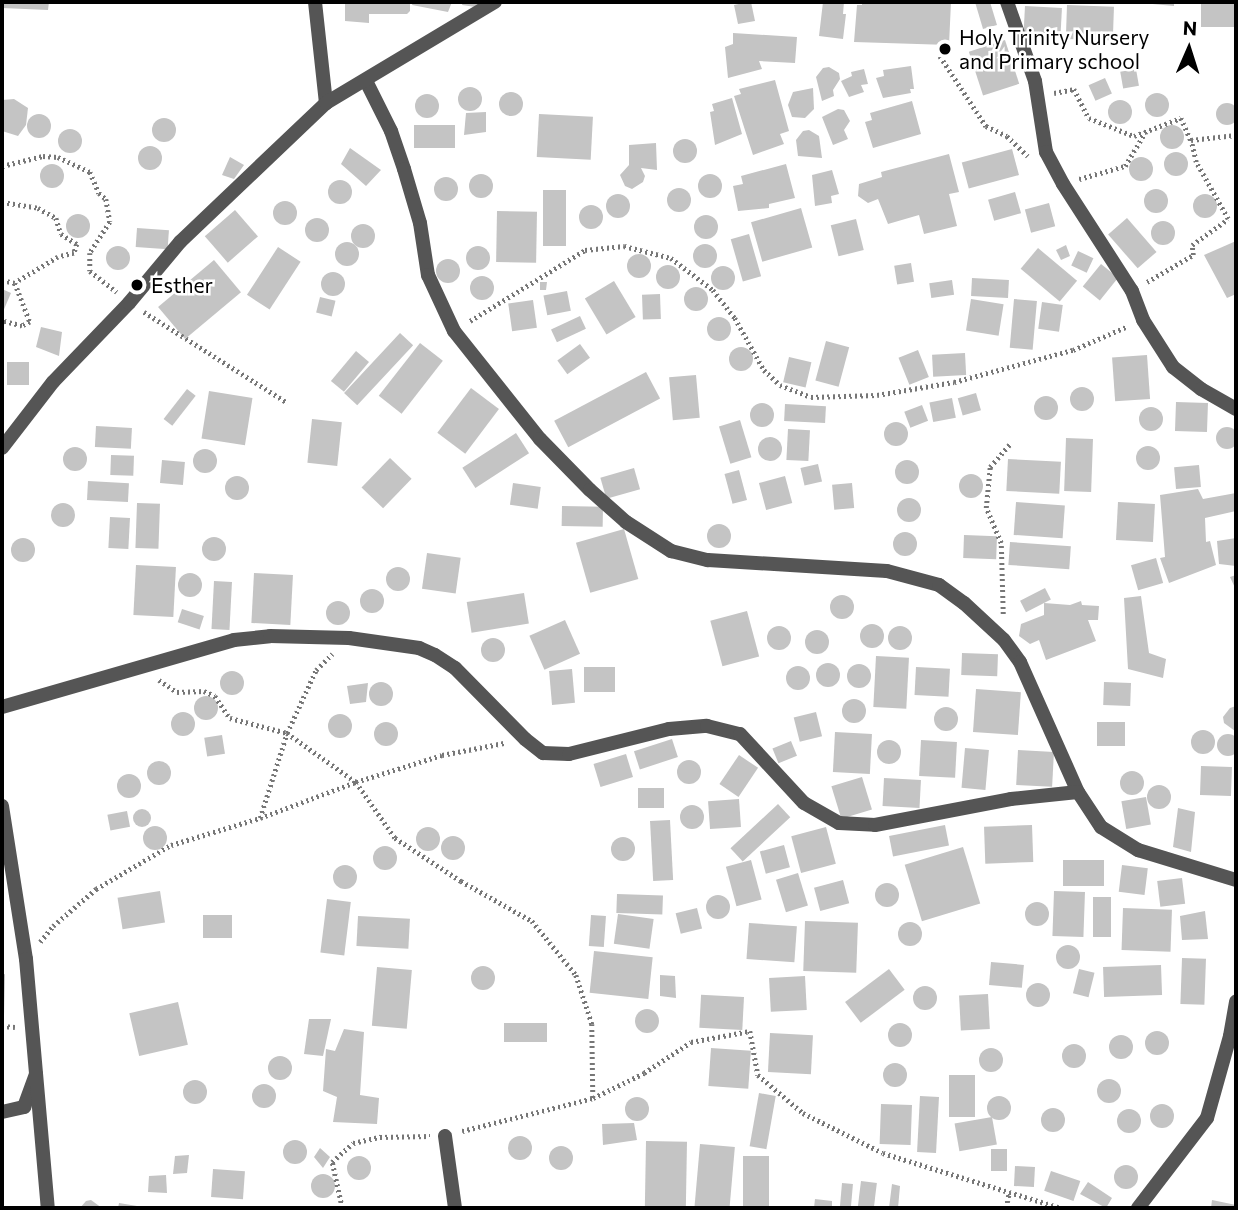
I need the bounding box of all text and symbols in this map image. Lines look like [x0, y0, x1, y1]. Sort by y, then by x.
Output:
north arrow [1154, 14, 1224, 84]
text: N [1182, 16, 1198, 39]
place label: Holy Trinity Nursery and Primary school [959, 24, 1149, 74]
marker: Holy Trinity Nursery and Primary school [937, 41, 953, 57]
place label: Esther [151, 272, 213, 298]
marker: Esther [129, 277, 145, 293]

